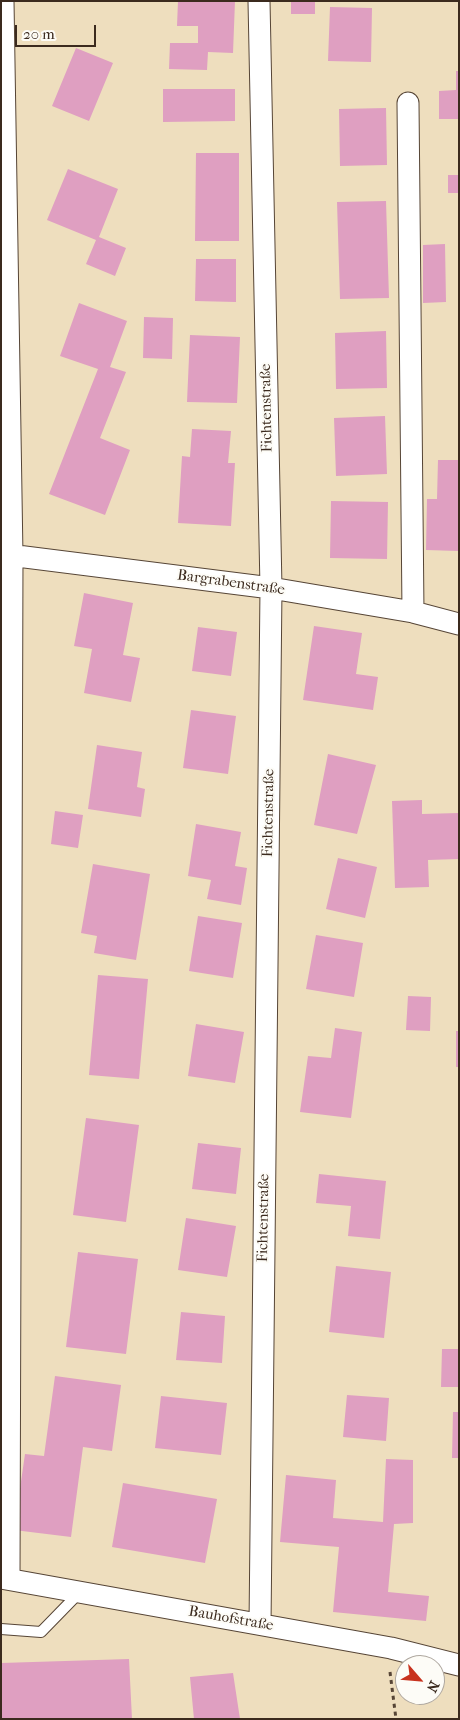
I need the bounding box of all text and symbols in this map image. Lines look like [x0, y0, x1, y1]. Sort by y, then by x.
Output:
scale bar [18, 15, 99, 47]
text: 20 m [23, 25, 55, 43]
street label: Fichtenstraße [257, 364, 277, 452]
street label: Bargrabenstraße [176, 567, 286, 599]
street label: Fichtenstraße [259, 769, 279, 857]
street label: Fichtenstraße [254, 1174, 274, 1262]
street label: Bauhofstraße [187, 1603, 275, 1635]
north arrow [395, 1655, 445, 1705]
text: N [423, 1678, 443, 1695]

